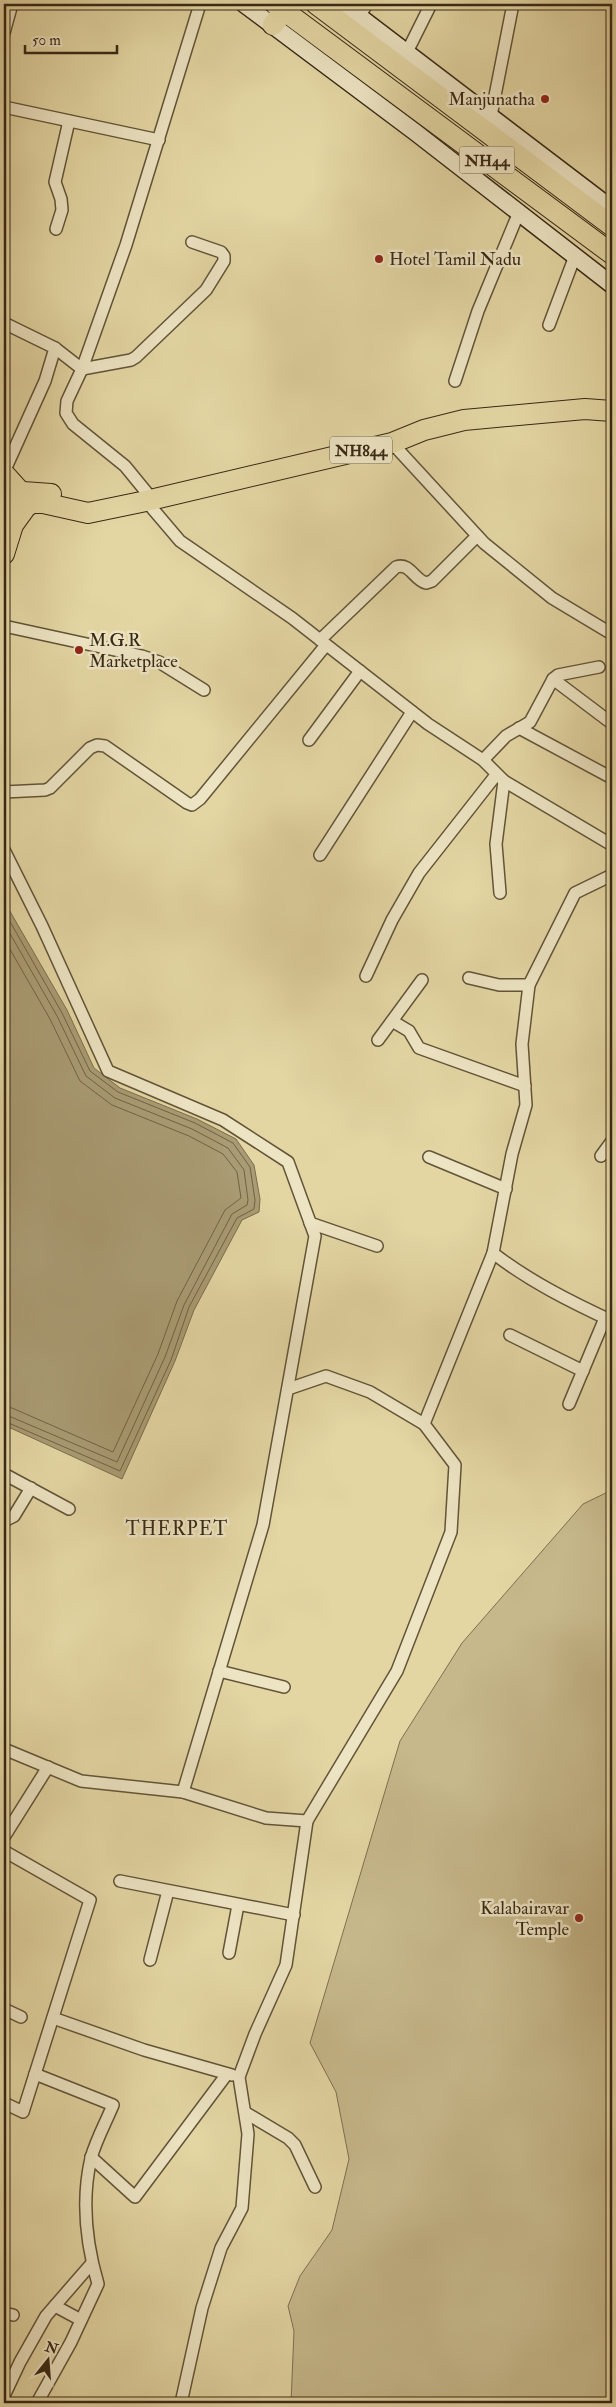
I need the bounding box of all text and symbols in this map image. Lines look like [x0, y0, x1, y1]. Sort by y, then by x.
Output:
scale bar [25, 22, 118, 54]
text: 50 m [32, 31, 61, 50]
place label: Manjunatha [448, 88, 536, 111]
marker: Manjunatha [539, 93, 551, 105]
road number: NH44 [460, 146, 514, 174]
place label: Hotel Tamil Nadu [389, 248, 521, 271]
marker: Hotel Tamil Nadu [373, 253, 385, 265]
road number: NH844 [330, 436, 392, 464]
place label: M.G.R Marketplace [89, 629, 178, 673]
marker: M.G.R Marketplace [73, 644, 85, 656]
district label: THERPET [126, 1517, 228, 1541]
place label: Kalabairavar Temple [480, 1897, 569, 1941]
marker: Kalabairavar Temple [573, 1912, 585, 1924]
north arrow [22, 2334, 72, 2384]
text: N [42, 2338, 61, 2358]

